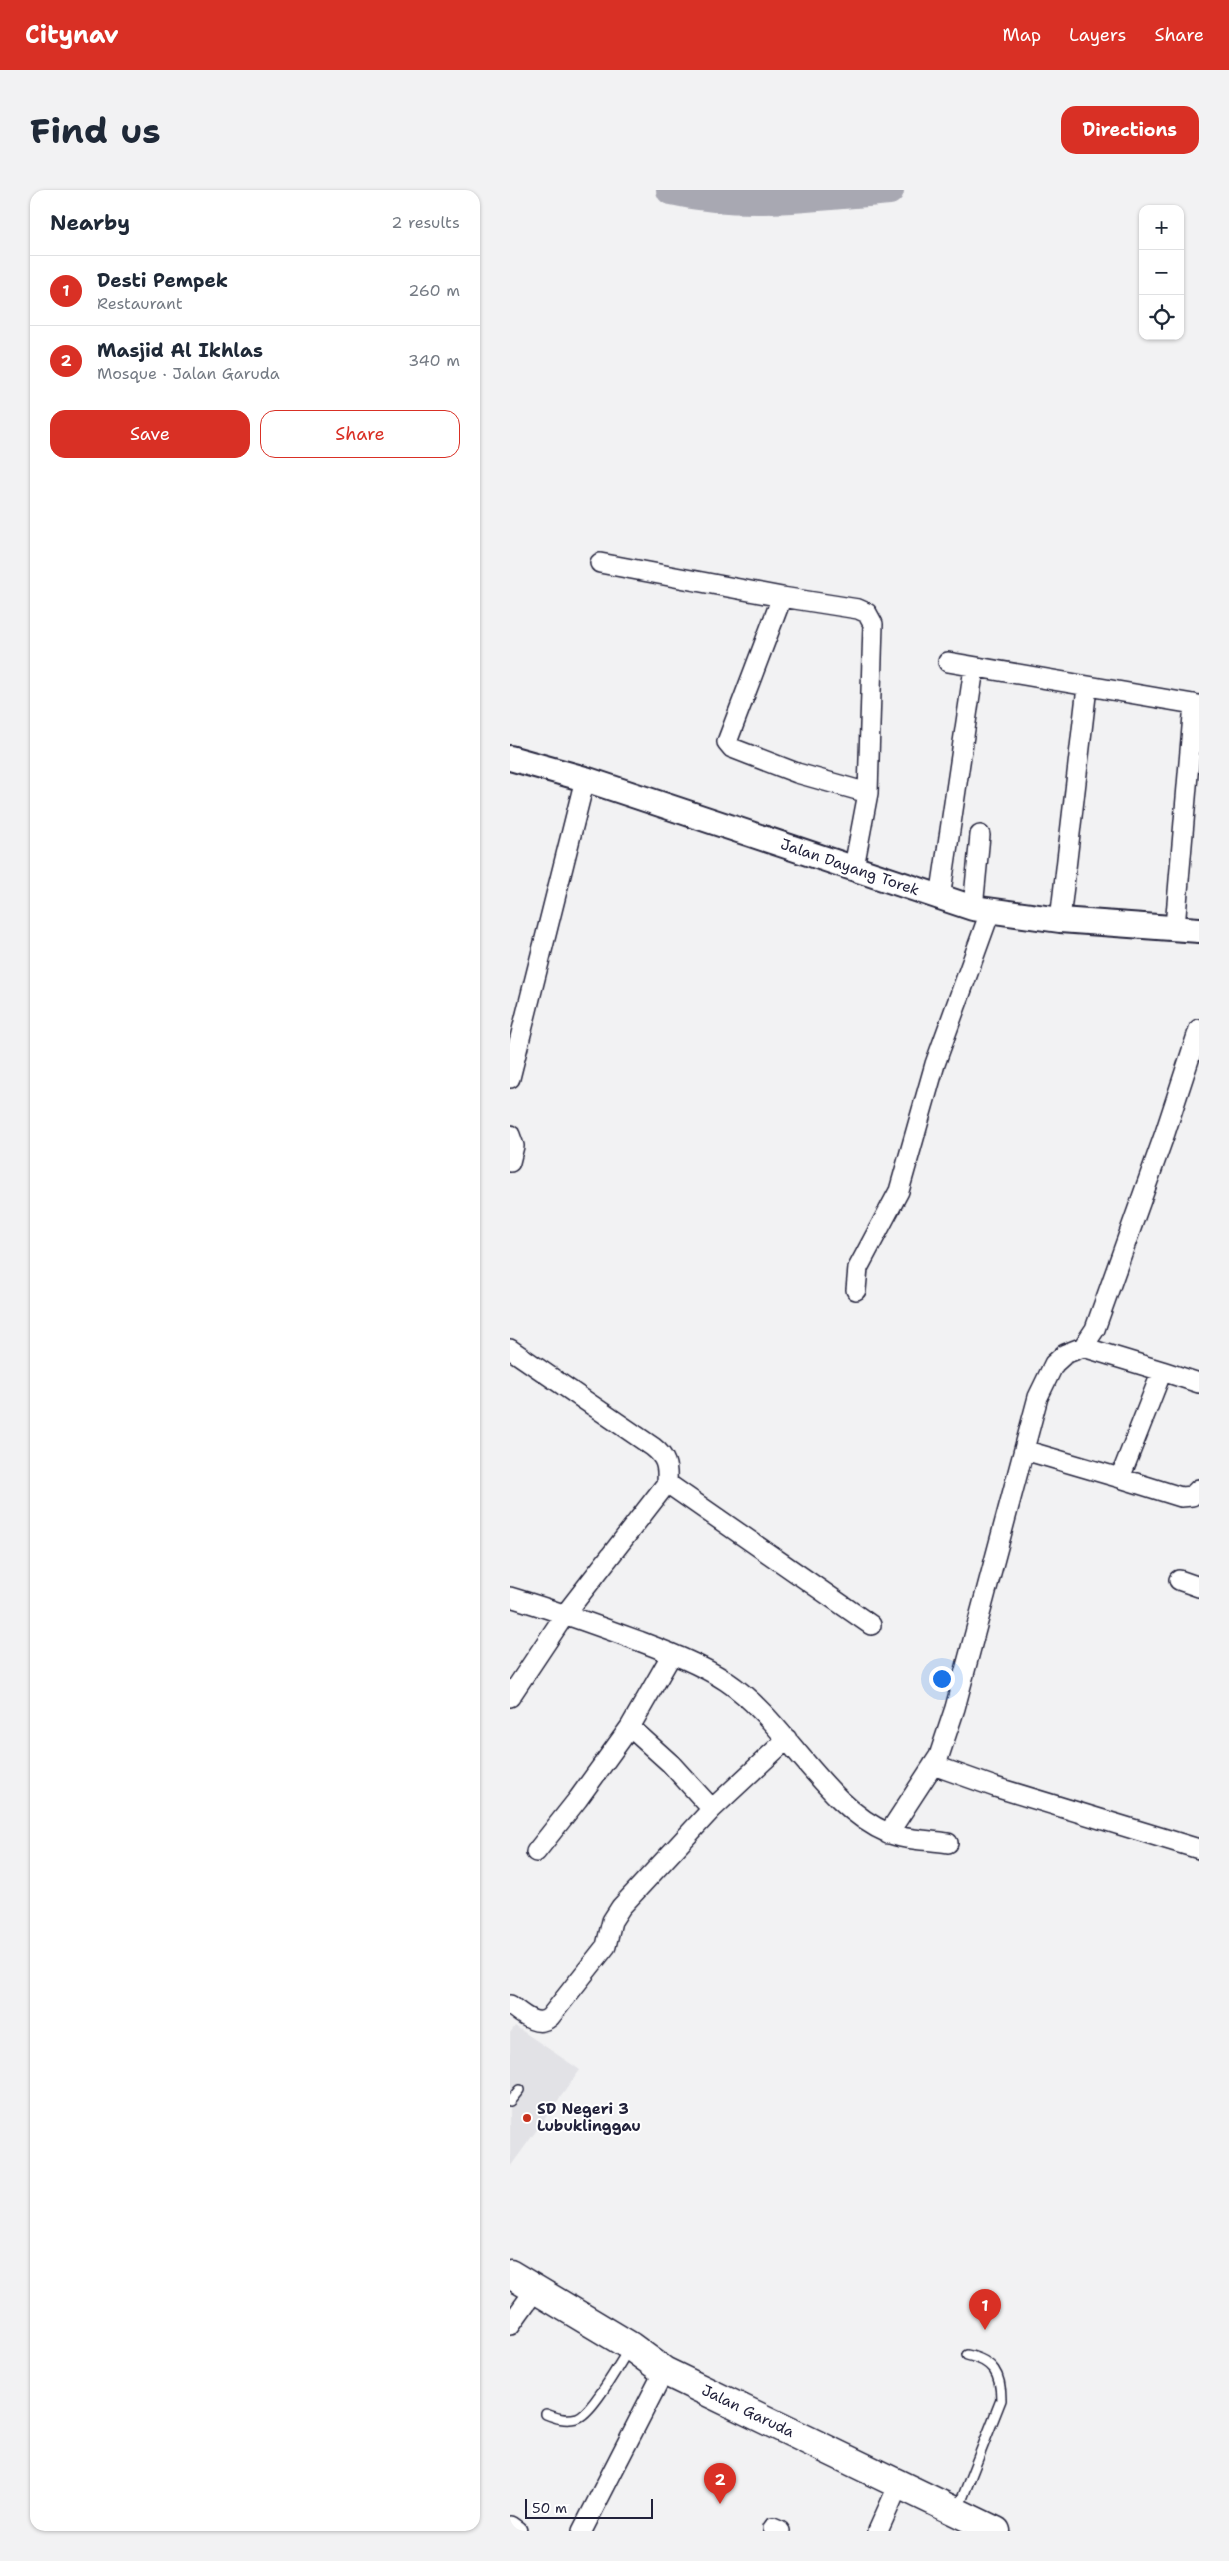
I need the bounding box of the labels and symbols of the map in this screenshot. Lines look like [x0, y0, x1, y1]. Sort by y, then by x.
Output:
street label: Jalan Dayang Torek [778, 834, 922, 900]
your location [929, 1666, 955, 1692]
place label: SD Negeri 3 Lubuklinggau [537, 2099, 641, 2136]
marker: SD Negeri 3 Lubuklinggau [521, 2112, 533, 2124]
pin: 1 [969, 2289, 1001, 2330]
street label: Jalan Garuda [698, 2380, 798, 2442]
pin: 2 [704, 2463, 736, 2504]
scale bar [525, 2496, 652, 2519]

